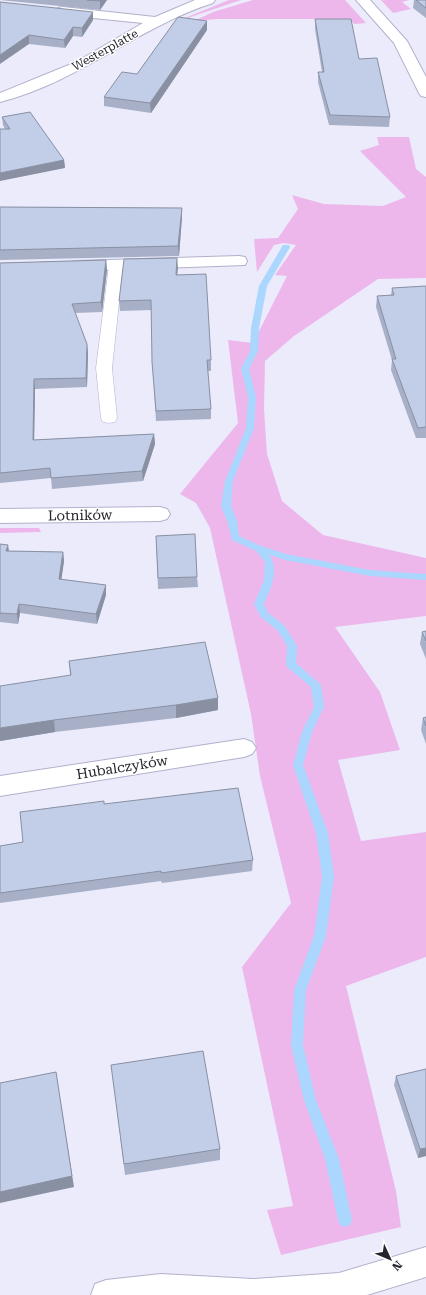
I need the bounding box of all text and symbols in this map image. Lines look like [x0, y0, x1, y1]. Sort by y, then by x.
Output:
street label: Westerplatte [70, 26, 141, 74]
street label: Lotników [48, 506, 113, 524]
street label: Hubalczyków [75, 752, 169, 782]
north arrow [370, 1239, 410, 1279]
text: N [389, 1258, 404, 1274]

